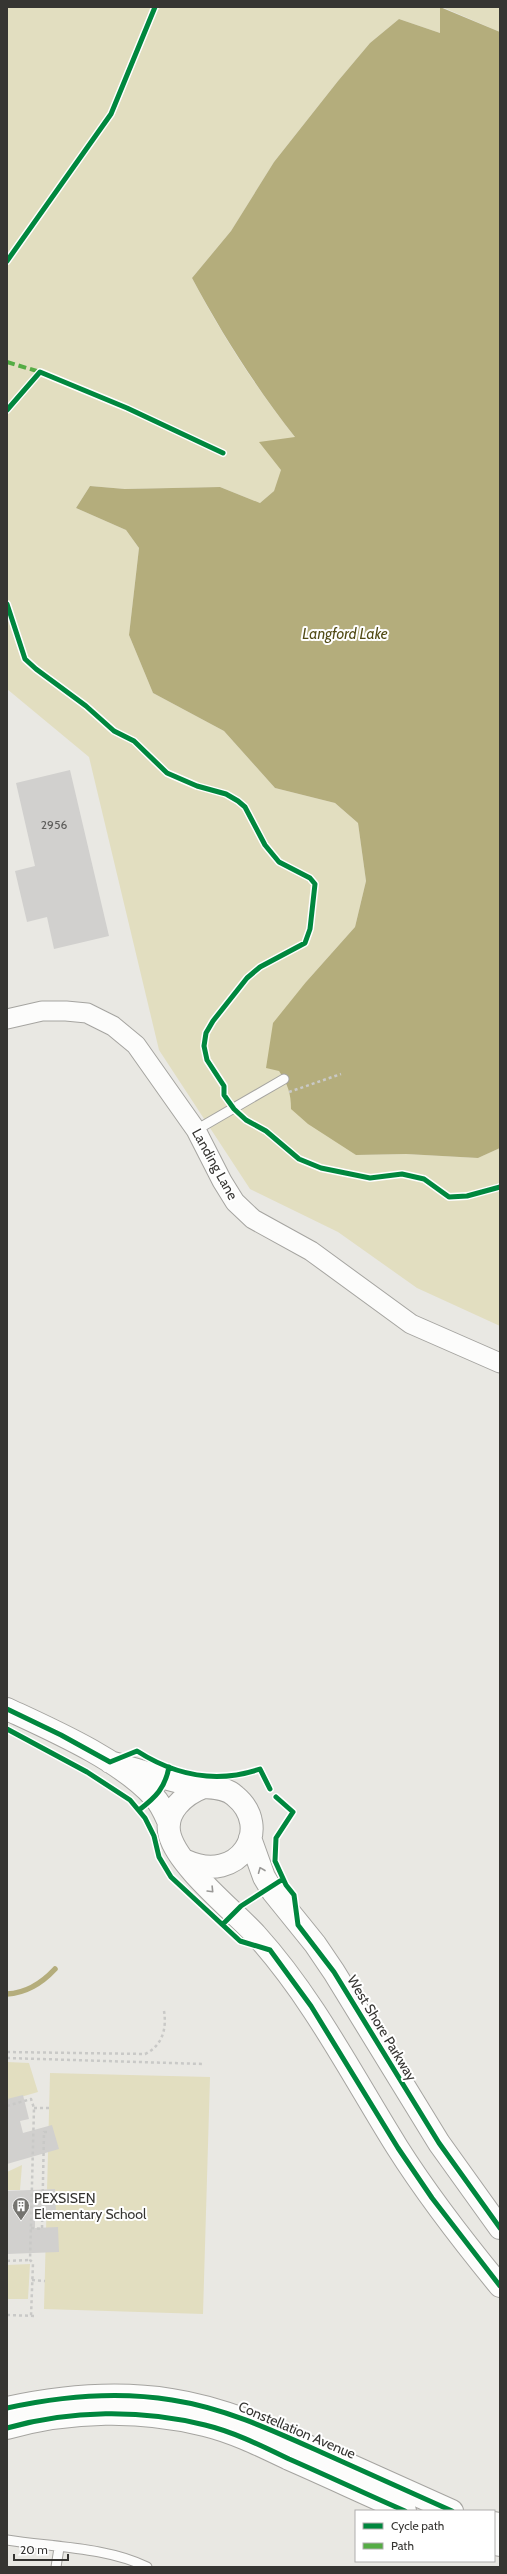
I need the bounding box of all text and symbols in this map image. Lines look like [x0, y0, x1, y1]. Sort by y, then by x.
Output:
water label: Langford Lake [302, 625, 388, 643]
house number: 2956 [41, 817, 67, 832]
street label: Landing Lane [188, 1125, 242, 1203]
one-way arrow [257, 1866, 265, 1873]
one-way arrow [206, 1885, 214, 1893]
street label: West Shore Parkway [343, 1972, 421, 2084]
place label: PEXSISEṈ Elementary School [34, 2189, 147, 2223]
building icon: PEXSISEṈ Elementary School [11, 2196, 31, 2221]
street label: Constellation Avenue [236, 2397, 358, 2463]
legend [355, 2510, 495, 2562]
text: Cycle path [391, 2518, 444, 2533]
scale bar [14, 2536, 68, 2562]
text: Path [391, 2538, 414, 2553]
text: 20 m [20, 2542, 48, 2557]

